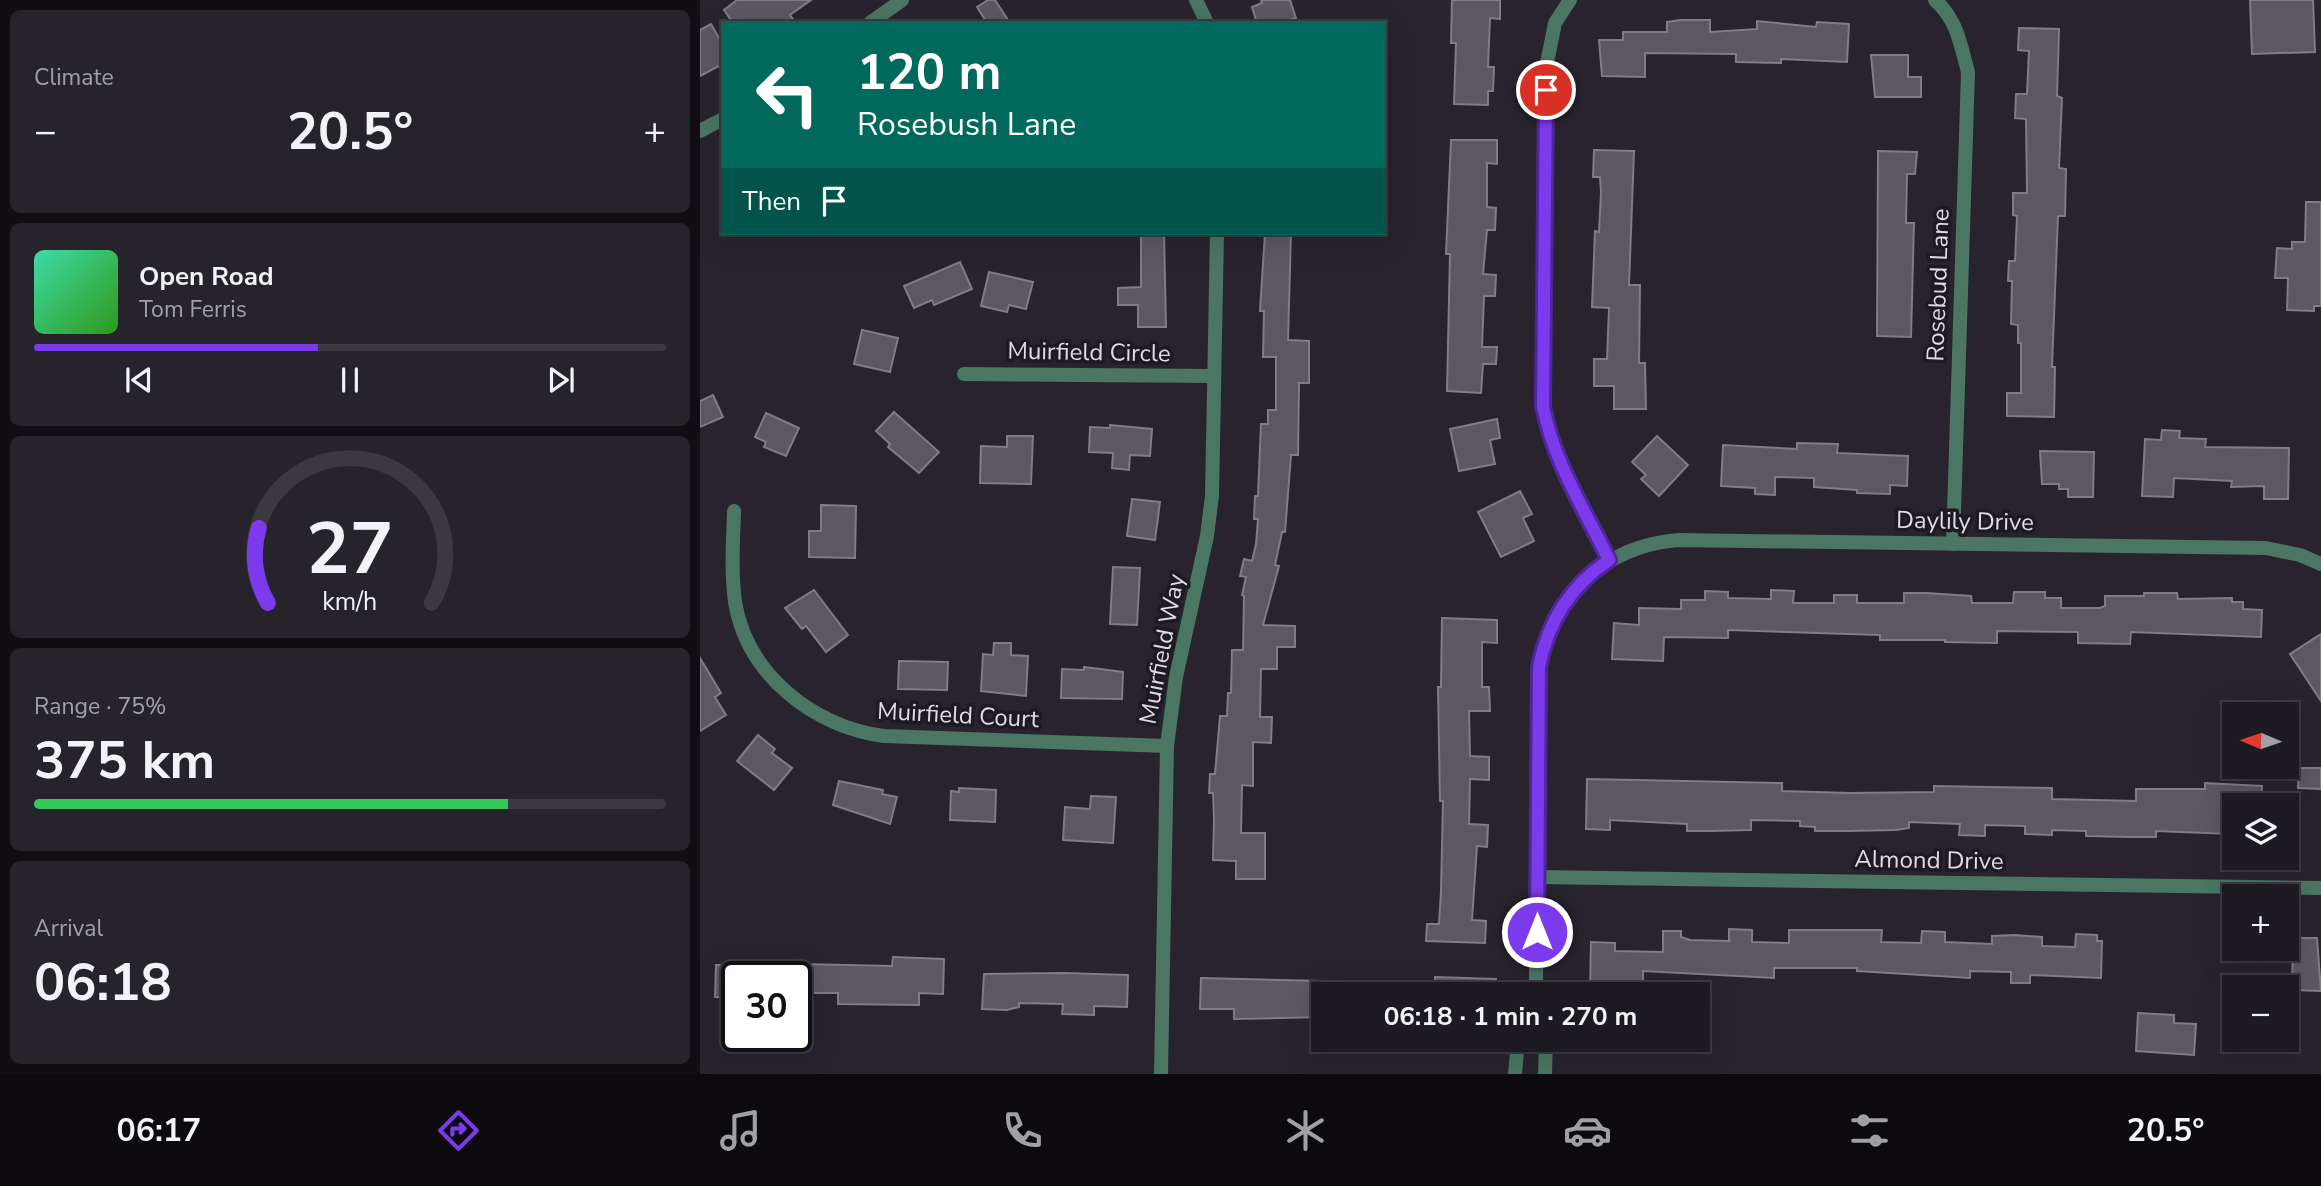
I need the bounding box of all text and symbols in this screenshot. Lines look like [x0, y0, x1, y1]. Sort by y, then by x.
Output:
text: 120 m [857, 39, 1001, 106]
icon: left [742, 49, 833, 140]
pin [1516, 60, 1576, 120]
text: Climate [34, 62, 114, 93]
icon: arrive [1527, 71, 1565, 109]
text: 20.5° [287, 96, 413, 167]
text: Rosebush Lane [857, 103, 1076, 146]
text: − [34, 106, 57, 157]
text: + [643, 106, 666, 157]
icon: arrive [815, 182, 853, 220]
text: Then [742, 184, 801, 219]
street label: Rosebud Lane [1919, 208, 1957, 362]
text: Open Road [139, 259, 274, 294]
text: Tom Ferris [139, 294, 247, 325]
street label: Muirfield Circle [1007, 335, 1171, 369]
icon: previous [120, 361, 158, 399]
icon: pause [331, 361, 369, 399]
icon: next [542, 361, 580, 399]
text: 27 [306, 499, 394, 599]
street label: Daylily Drive [1896, 504, 2034, 538]
street label: Muirfield Way [1132, 571, 1192, 727]
text: km/h [322, 585, 378, 619]
text: Range · 75% [34, 691, 166, 722]
street label: Muirfield Court [876, 695, 1040, 735]
north arrow [2222, 702, 2300, 779]
map controls [2222, 702, 2299, 1052]
text: 375 km [34, 725, 215, 796]
button: layers [2222, 793, 2299, 870]
street label: Almond Drive [1854, 843, 2004, 877]
button: + [2222, 884, 2299, 961]
position arrow [1500, 895, 1574, 969]
text: Arrival [34, 913, 103, 944]
text: 06:18 [34, 947, 172, 1018]
speed limit sign: 30 [721, 961, 812, 1052]
button: − [2222, 975, 2299, 1052]
text: 06:18 · 1 min · 270 m [1384, 999, 1637, 1034]
icon: directions [434, 1106, 483, 1155]
icon: music [716, 1106, 765, 1155]
icon: phone [998, 1106, 1047, 1155]
icon: climate [1281, 1106, 1330, 1155]
icon: car [1563, 1106, 1612, 1155]
icon: filters [1845, 1106, 1894, 1155]
text: 06:17 [117, 1109, 201, 1152]
text: 20.5° [2127, 1109, 2204, 1152]

